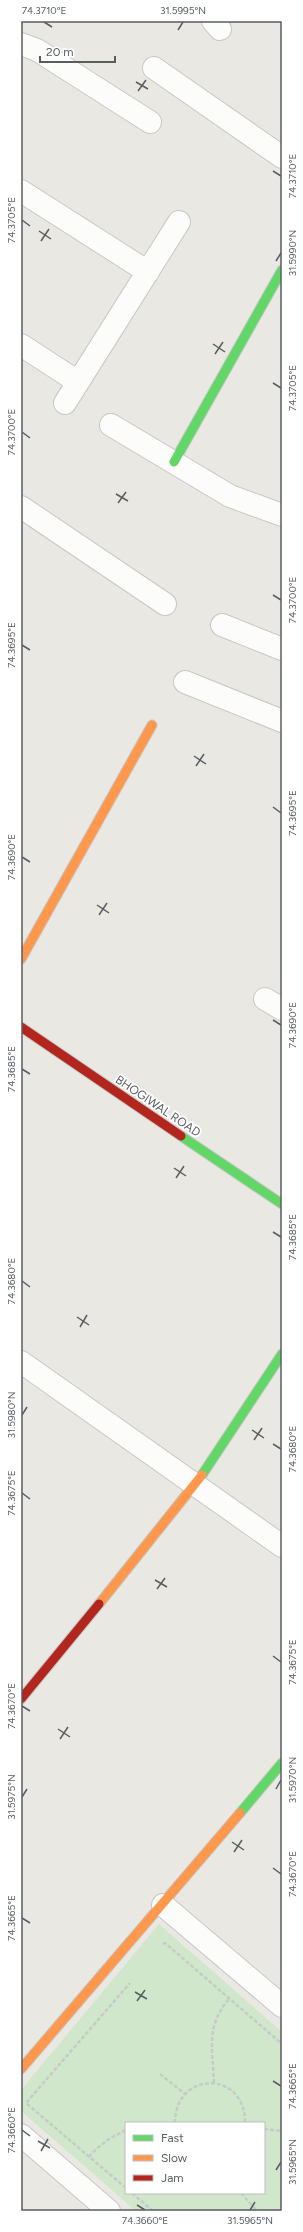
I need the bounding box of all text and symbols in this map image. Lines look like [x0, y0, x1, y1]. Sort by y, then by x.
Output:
text: 74.3710°E [22, 4, 66, 17]
text: 31.5995°N [160, 4, 206, 17]
scale bar [40, 38, 115, 64]
text: 20 m [46, 45, 74, 59]
text: 74.3710°E [286, 154, 299, 198]
text: 74.3705°E [5, 197, 18, 243]
text: 31.5990°N [286, 230, 299, 276]
text: 74.3705°E [286, 365, 299, 411]
text: 74.3700°E [5, 408, 18, 455]
text: 74.3700°E [286, 576, 299, 623]
text: 74.3695°E [5, 622, 18, 668]
text: 74.3695°E [286, 790, 299, 836]
text: 74.3690°E [5, 834, 18, 880]
text: 74.3690°E [286, 1002, 299, 1048]
text: 74.3685°E [5, 1046, 18, 1092]
street label: BHOGIWAL ROAD [113, 1072, 203, 1140]
text: 74.3685°E [286, 1214, 299, 1260]
text: 74.3680°E [5, 1257, 18, 1304]
text: 31.5980°N [5, 1391, 18, 1439]
text: 74.3680°E [286, 1425, 299, 1472]
text: 74.3675°E [5, 1470, 18, 1516]
text: 74.3675°E [286, 1639, 299, 1685]
text: 74.3670°E [5, 1683, 18, 1729]
text: 31.5970°N [286, 1757, 299, 1803]
text: 31.5975°N [5, 1774, 18, 1820]
text: 74.3670°E [286, 1851, 299, 1897]
text: 74.3665°E [5, 1895, 18, 1941]
text: 74.3665°E [286, 2063, 299, 2109]
text: 74.3660°E [5, 2107, 18, 2153]
legend [125, 2122, 265, 2194]
text: Fast [161, 2131, 184, 2145]
text: 31.5965°N [286, 2139, 299, 2185]
text: Slow [161, 2151, 188, 2165]
text: Jam [161, 2171, 184, 2185]
text: 74.3660°E [122, 2214, 168, 2227]
text: 31.5965°N [227, 2214, 273, 2227]

